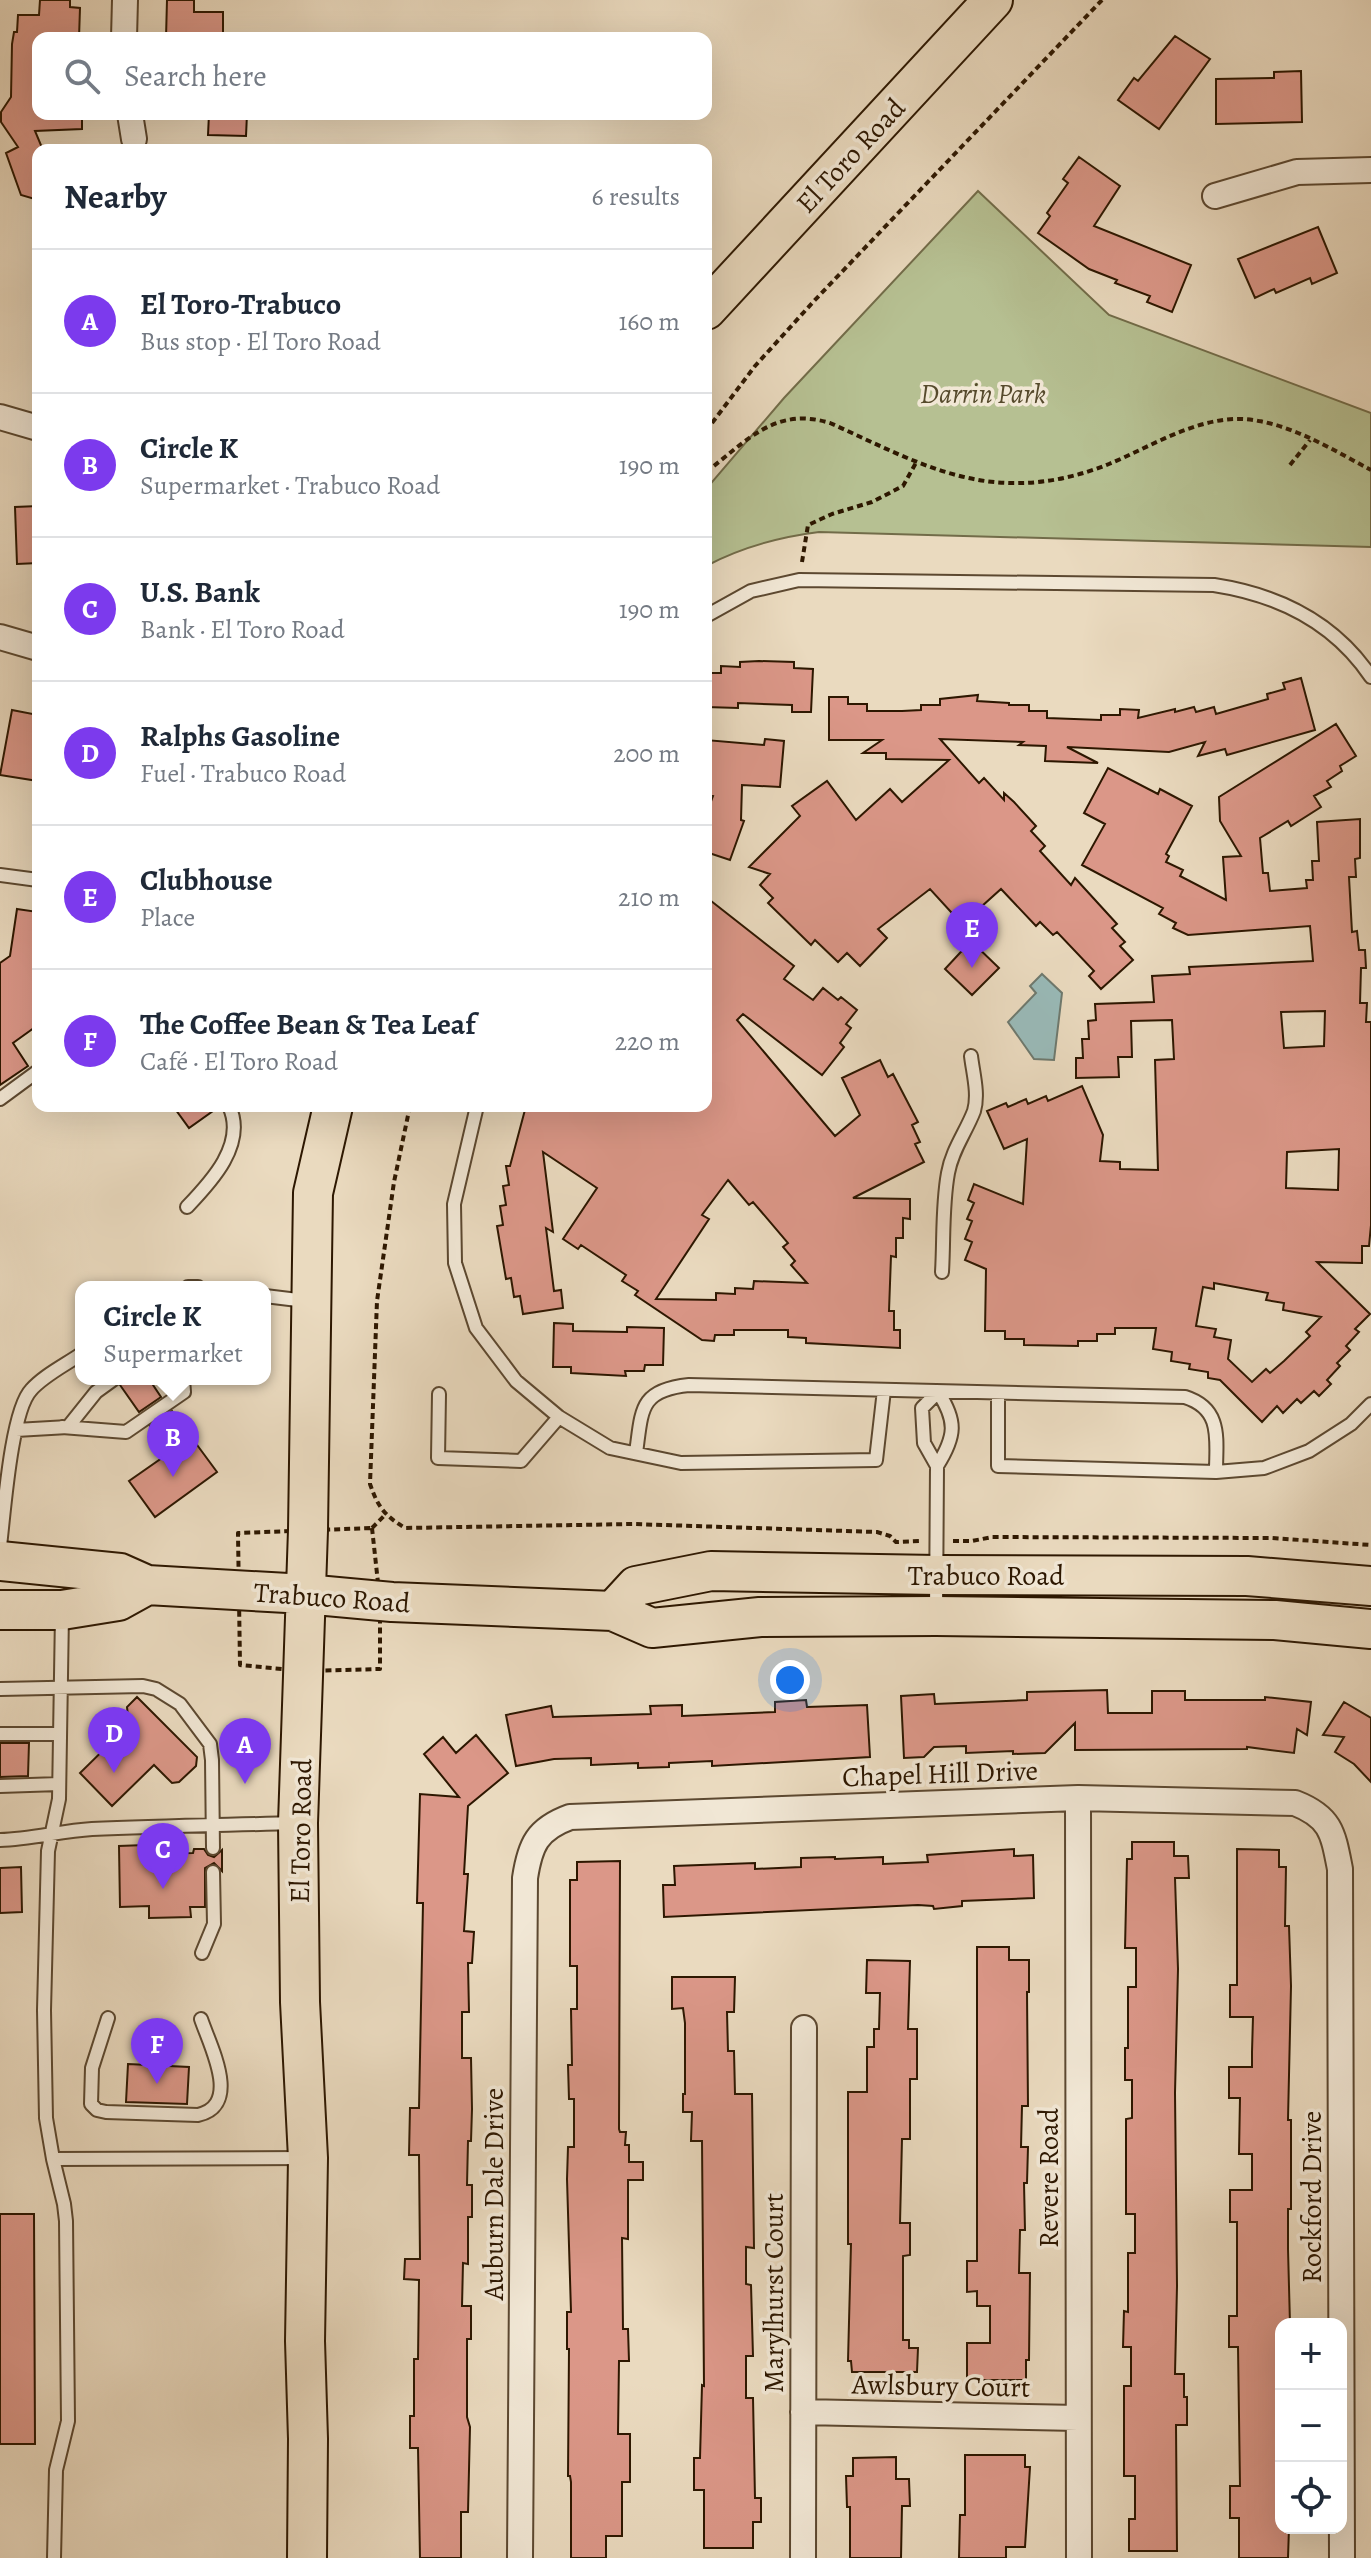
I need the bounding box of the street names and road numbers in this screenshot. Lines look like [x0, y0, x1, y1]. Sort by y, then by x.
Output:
street label: El Toro Road [787, 89, 915, 222]
street label: Trabuco Road [908, 1557, 1065, 1595]
street label: Trabuco Road [253, 1574, 412, 1622]
street label: Chapel Hill Drive [841, 1752, 1039, 1796]
street label: El Toro Road [281, 1757, 321, 1904]
street label: Auburn Dale Drive [475, 2088, 513, 2301]
street label: Revere Road [1030, 2107, 1068, 2248]
street label: Rockford Drive [1293, 2111, 1331, 2283]
street label: Marylhurst Court [755, 2193, 793, 2393]
street label: Awlsbury Court [851, 2365, 1030, 2407]

